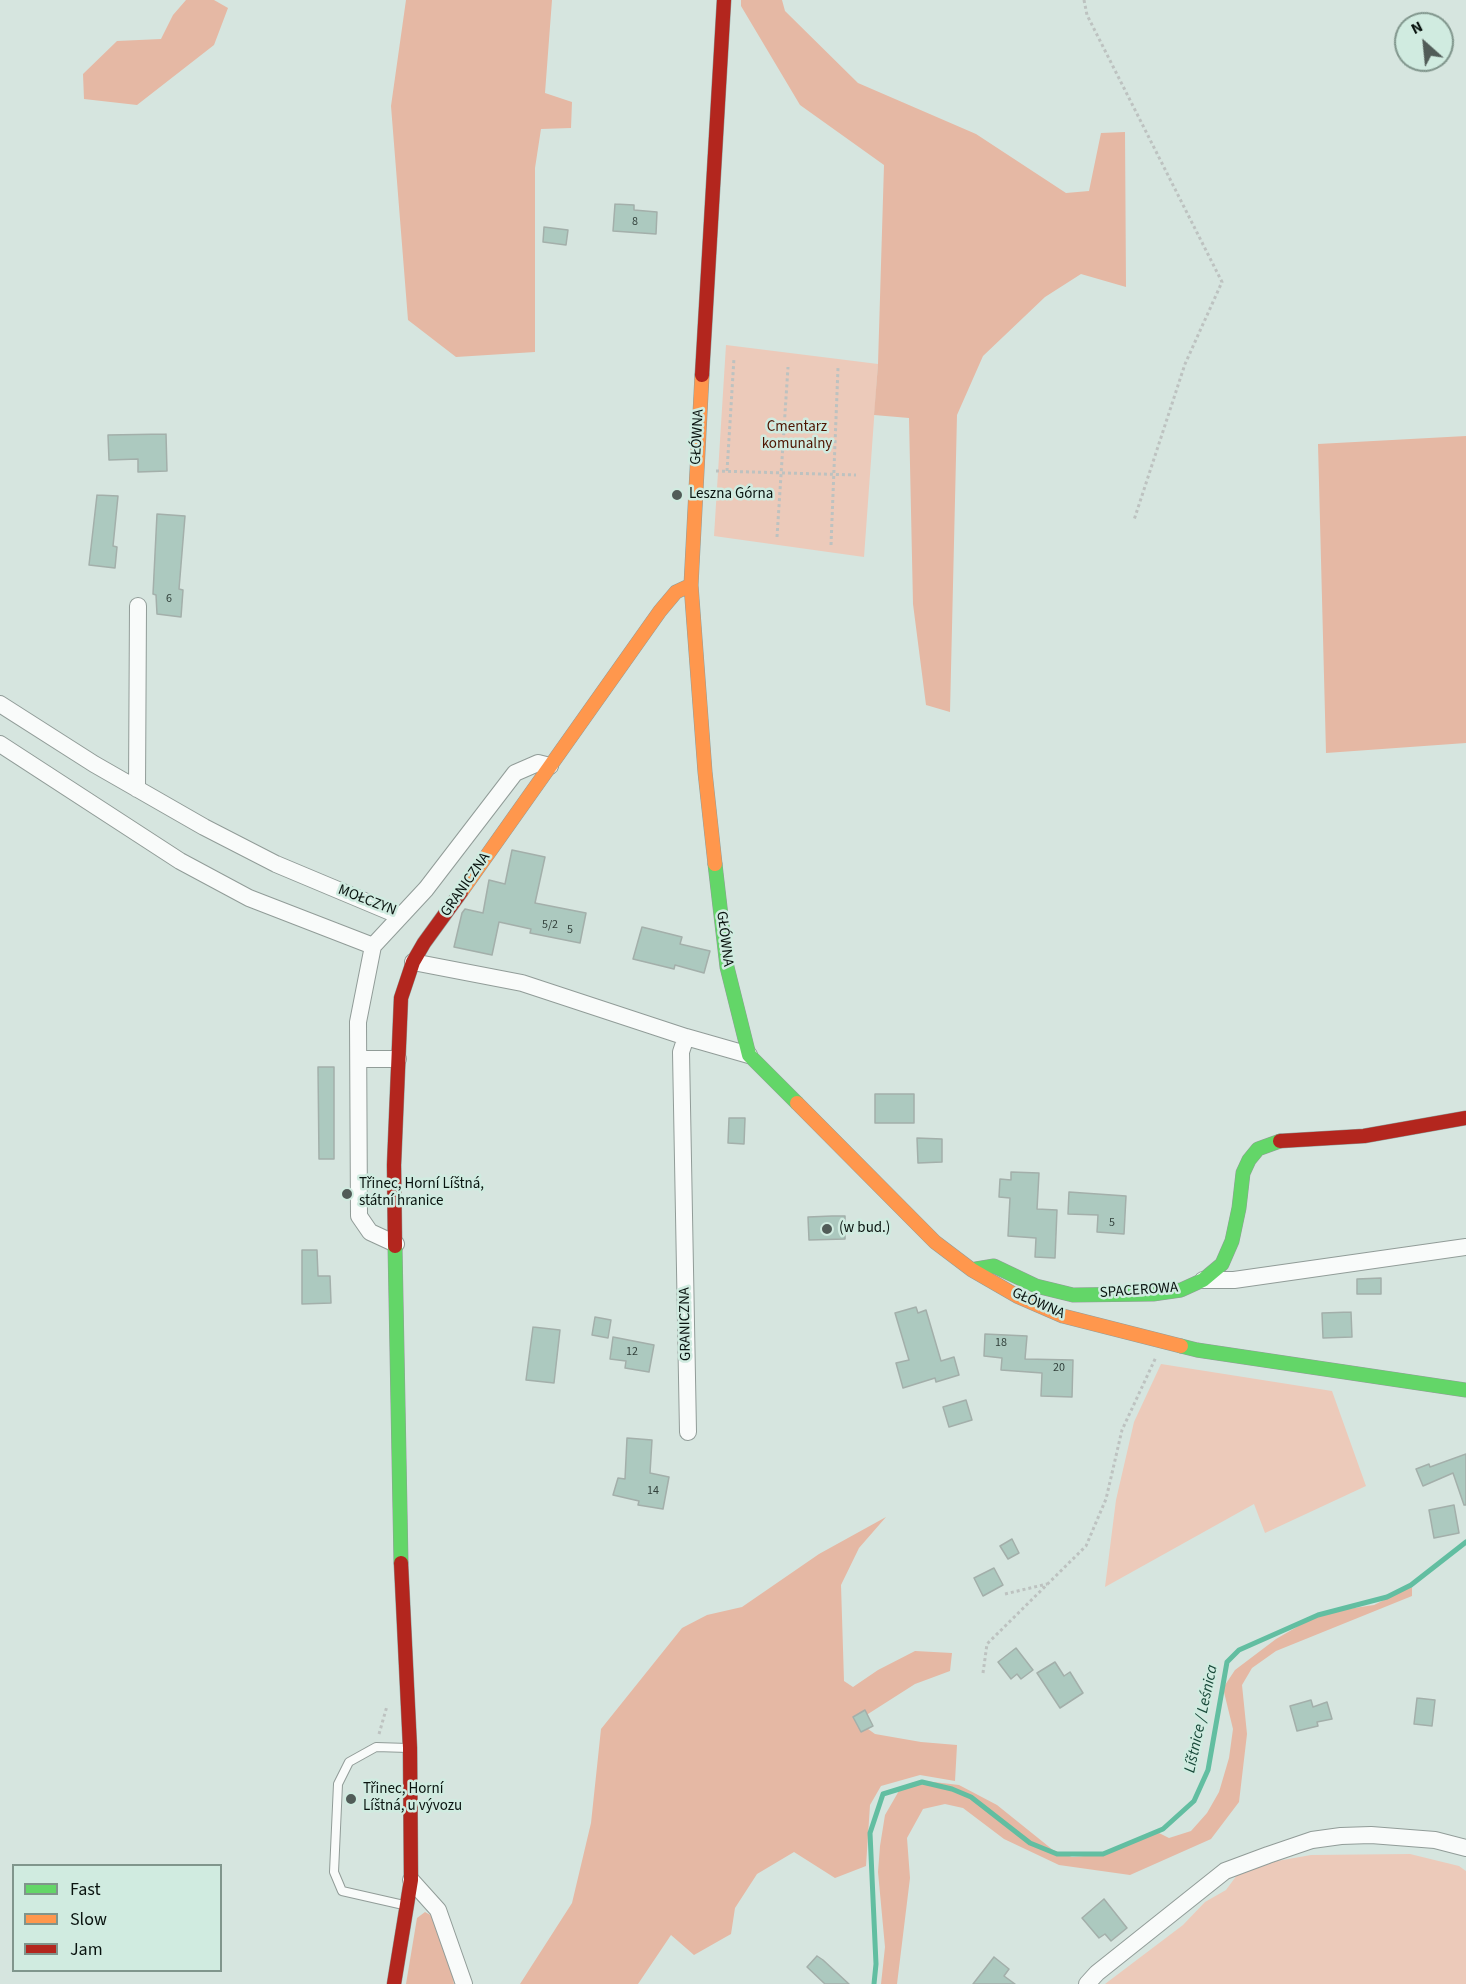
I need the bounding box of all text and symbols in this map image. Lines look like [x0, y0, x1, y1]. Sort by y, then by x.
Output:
north arrow [1394, 12, 1454, 72]
text: N [1407, 16, 1426, 40]
house number: 8 [632, 215, 638, 229]
street label: GŁÓWNA [688, 409, 708, 465]
park label: Cmentarz komunalny [762, 419, 832, 454]
place label: Leszna Górna [689, 486, 773, 504]
marker: Leszna Górna [670, 488, 684, 502]
house number: 6 [166, 592, 172, 606]
street label: GRANICZNA [437, 850, 495, 920]
street label: MOŁCZYN [335, 882, 399, 920]
street label: GŁÓWNA [712, 910, 736, 968]
house number: 5/2 [542, 918, 558, 932]
house number: 5 [567, 923, 573, 937]
place label: Třinec, Horní Líštná, státní hranice [359, 1176, 484, 1211]
marker: Třinec, Horní Líštná, státní hranice [340, 1187, 354, 1201]
house number: 5 [1109, 1216, 1115, 1230]
place label: (w bud.) [839, 1220, 890, 1238]
marker: (w bud.) [820, 1222, 834, 1236]
street label: SPACEROWA [1099, 1279, 1179, 1303]
street label: GŁÓWNA [1009, 1284, 1067, 1324]
street label: GRANICZNA [676, 1287, 696, 1361]
house number: 18 [995, 1336, 1007, 1350]
house number: 12 [626, 1345, 638, 1359]
house number: 20 [1053, 1361, 1065, 1375]
house number: 14 [647, 1484, 659, 1498]
water label: Líštnice / Leśnica [1181, 1663, 1223, 1775]
place label: Třinec, Horní Líštná, u vývozu [363, 1781, 462, 1816]
marker: Třinec, Horní Líštná, u vývozu [344, 1792, 358, 1806]
legend [12, 1864, 222, 1972]
text: Fast [70, 1877, 101, 1902]
text: Slow [70, 1907, 107, 1932]
text: Jam [70, 1937, 103, 1962]

